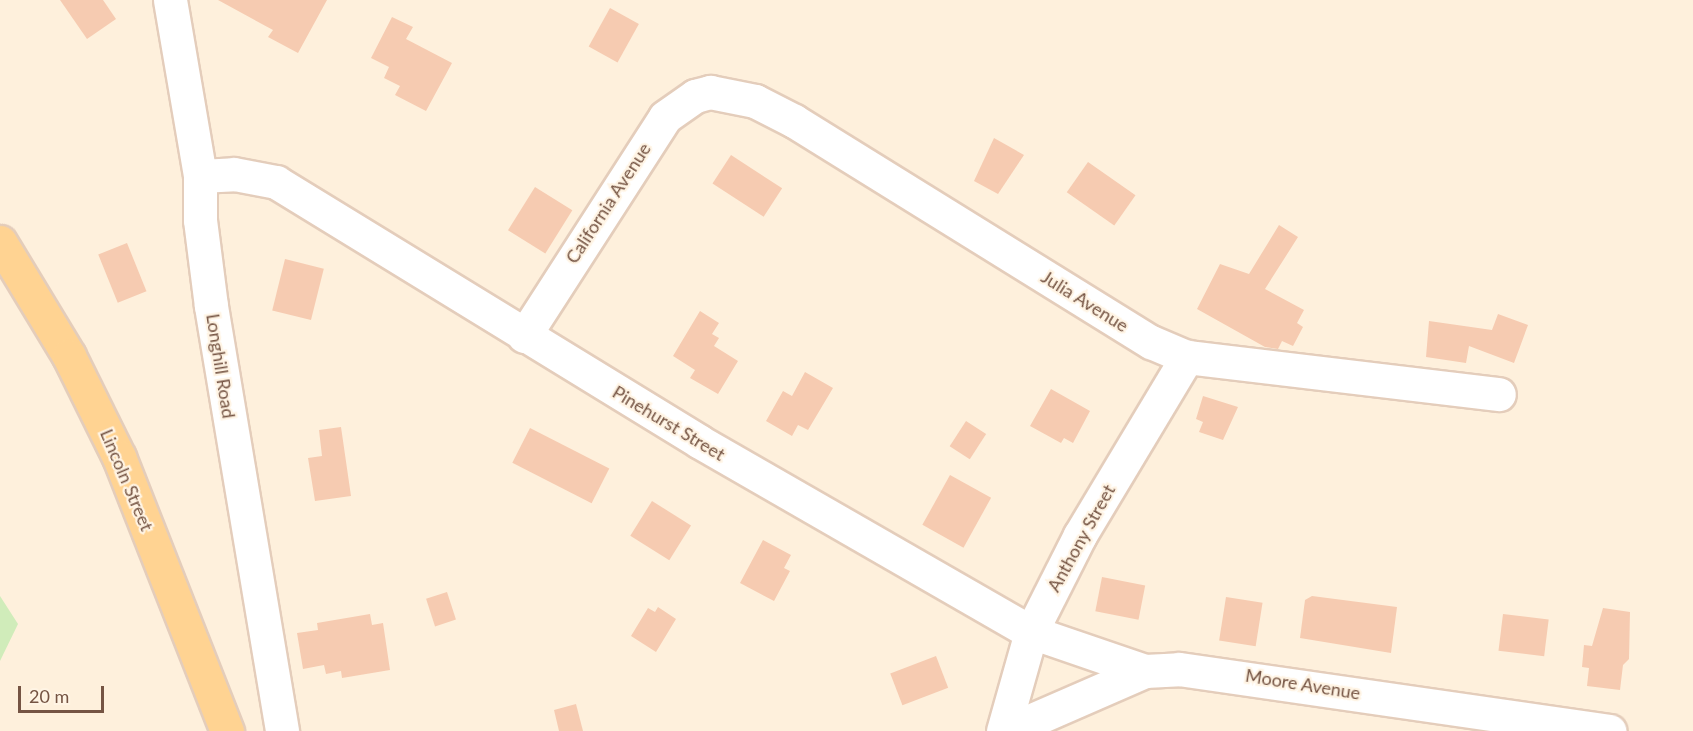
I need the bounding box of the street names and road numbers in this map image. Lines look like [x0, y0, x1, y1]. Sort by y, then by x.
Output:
street label: California Avenue [561, 138, 655, 268]
street label: Julia Avenue [1037, 266, 1133, 336]
street label: Longhill Road [202, 312, 240, 420]
street label: Pinehurst Street [609, 381, 729, 465]
street label: Lincoln Street [96, 426, 158, 534]
street label: Anthony Street [1042, 480, 1120, 596]
street label: Moore Avenue [1244, 664, 1362, 704]

